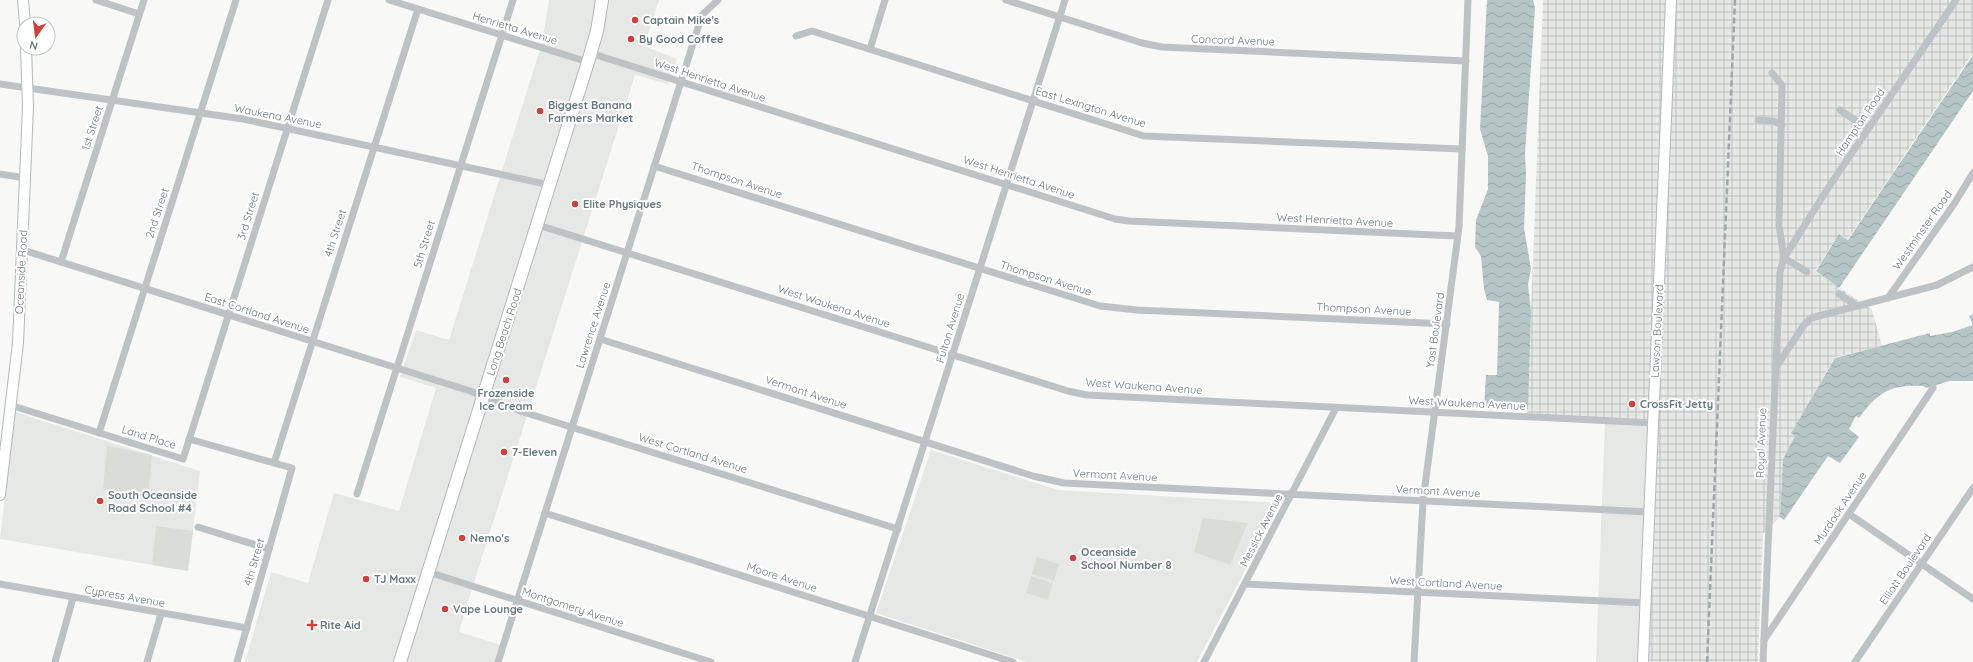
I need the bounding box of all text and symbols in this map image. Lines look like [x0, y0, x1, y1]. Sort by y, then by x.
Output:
street label: Henrietta Avenue [471, 8, 559, 48]
place label: Captain Mike's [643, 13, 719, 27]
marker: Captain Mike's [630, 15, 640, 25]
north arrow [16, 16, 56, 56]
place label: By Good Coffee [639, 32, 724, 46]
street label: Concord Avenue [1191, 32, 1275, 48]
marker: By Good Coffee [626, 34, 636, 44]
text: N [28, 38, 39, 53]
street label: West Henrietta Avenue [652, 55, 768, 105]
street label: East Lexington Avenue [1034, 83, 1148, 131]
street label: Hampton Road [1832, 86, 1888, 158]
place label: Biggest Banana Farmers Market [548, 98, 633, 125]
street label: Waukena Avenue [233, 101, 323, 131]
street label: 1st Street [78, 104, 106, 152]
marker: Biggest Banana Farmers Market [535, 106, 545, 116]
street label: West Henrietta Avenue [961, 152, 1077, 202]
street label: Thompson Avenue [690, 159, 784, 201]
street label: 2nd Street [142, 186, 172, 240]
street label: Westminster Road [1889, 188, 1955, 272]
street label: 3rd Street [234, 190, 262, 242]
place label: Elite Physiques [583, 197, 661, 211]
marker: Elite Physiques [570, 199, 580, 209]
street label: 4th Street [321, 207, 349, 258]
street label: West Henrietta Avenue [1276, 210, 1394, 230]
street label: 5th Street [410, 218, 438, 269]
street label: Oceanside Road [12, 230, 30, 314]
street label: Thompson Avenue [999, 257, 1093, 299]
street label: Lawrence Avenue [572, 280, 614, 370]
street label: West Waukena Avenue [776, 281, 892, 331]
street label: Lawson Boulevard [1648, 284, 1666, 378]
street label: Long Beach Road [483, 287, 525, 377]
street label: East Cortland Avenue [203, 289, 311, 337]
street label: Fulton Avenue [933, 291, 967, 365]
street label: Yost Boulevard [1423, 291, 1447, 369]
street label: Thompson Avenue [1316, 300, 1412, 318]
street label: Vermont Avenue [763, 372, 849, 412]
marker: Frozenside Ice Cream [501, 375, 511, 385]
street label: West Waukena Avenue [1085, 375, 1203, 397]
place label: Frozenside Ice Cream [478, 386, 535, 413]
street label: West Waukena Avenue [1408, 393, 1526, 413]
place label: CrossFit Jetty [1640, 397, 1713, 411]
marker: CrossFit Jetty [1627, 399, 1637, 409]
street label: Royal Avenue [1753, 408, 1769, 478]
street label: Land Place [120, 422, 178, 452]
street label: West Cortland Avenue [637, 430, 749, 476]
place label: 7-Eleven [512, 445, 557, 459]
marker: 7-Eleven [499, 447, 509, 457]
street label: Vermont Avenue [1072, 466, 1158, 484]
street label: Murdock Avenue [1810, 469, 1870, 547]
street label: Vermont Avenue [1395, 482, 1481, 500]
place label: South Oceanside Road School #4 [108, 488, 198, 515]
street label: Messick Avenue [1237, 491, 1285, 569]
marker: South Oceanside Road School #4 [95, 496, 105, 506]
place label: Nemo's [470, 531, 509, 545]
street label: Elliott Boulevard [1876, 531, 1934, 607]
marker: Nemo's [457, 533, 467, 543]
street label: 4th Street [241, 536, 268, 587]
place label: Oceanside School Number 8 [1081, 545, 1171, 572]
marker: Oceanside School Number 8 [1068, 553, 1078, 563]
street label: Moore Avenue [745, 559, 819, 595]
place label: TJ Maxx [374, 572, 417, 586]
street label: West Cortland Avenue [1389, 573, 1503, 593]
marker: TJ Maxx [361, 574, 371, 584]
street label: Cypress Avenue [84, 582, 166, 610]
street label: Montgomery Avenue [520, 584, 626, 630]
place label: Vape Lounge [453, 602, 524, 616]
marker: Vape Lounge [440, 604, 450, 614]
place label: Rite Aid [320, 618, 361, 632]
marker: Rite Aid [307, 620, 317, 630]

